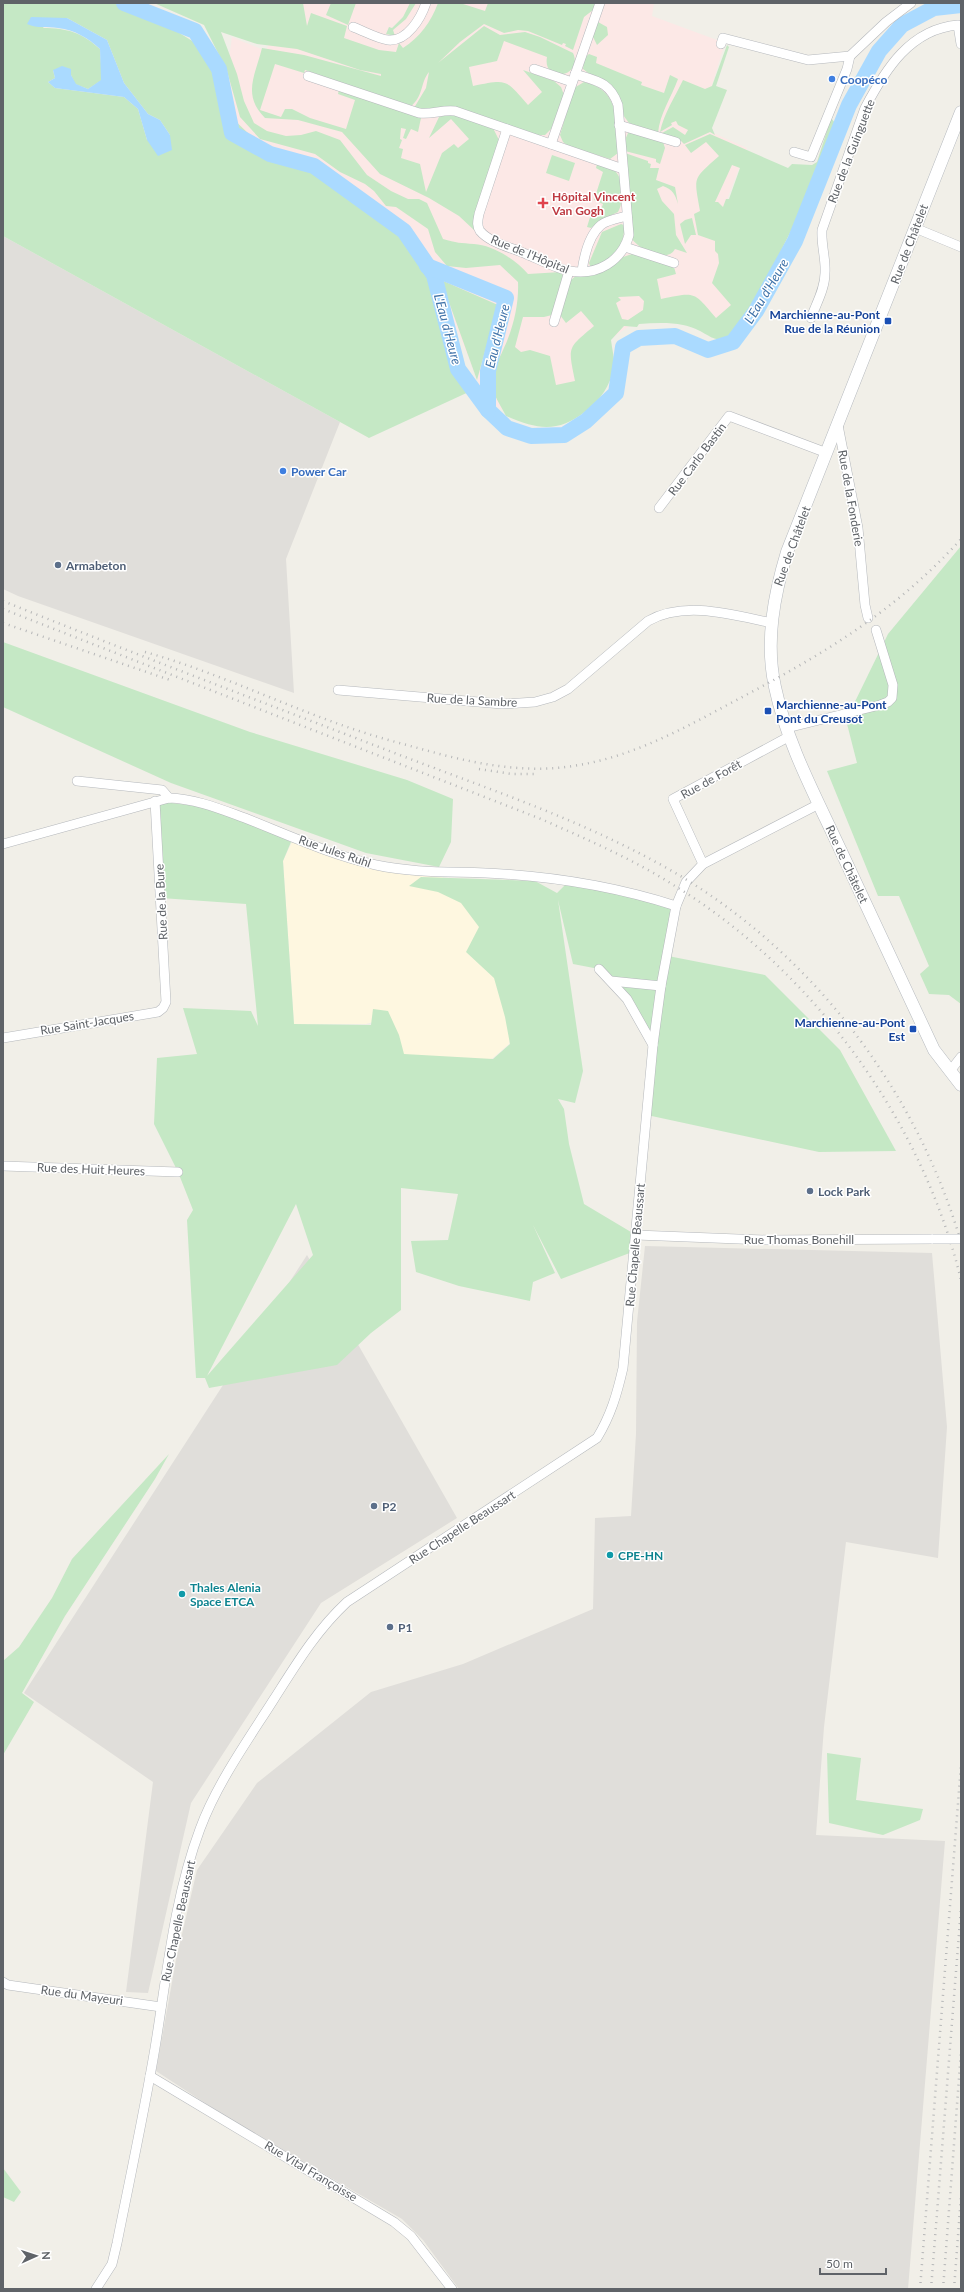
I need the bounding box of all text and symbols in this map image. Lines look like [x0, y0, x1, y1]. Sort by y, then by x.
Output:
place label: Coopéco [840, 72, 888, 87]
marker: Coopéco [827, 74, 837, 84]
street label: Rue de la Guinguette [824, 97, 878, 205]
place label: Hôpital Vincent Van Gogh [551, 189, 636, 218]
marker: Hôpital Vincent Van Gogh [537, 197, 549, 209]
street label: Rue de Châtelet [887, 201, 931, 286]
street label: Rue de l'Hôpital [489, 231, 571, 277]
water label: L'Eau d'Heure [740, 256, 792, 326]
water label: L'Eau d'Heure [431, 292, 465, 366]
water label: Eau d'Heure [481, 302, 513, 370]
place label: Marchienne-au-Pont Rue de la Réunion [769, 307, 881, 336]
marker: Marchienne-au-Pont Rue de la Réunion [883, 316, 893, 326]
street label: Rue Carlo Bastin [665, 420, 729, 498]
street label: Rue de la Fonderie [835, 449, 867, 547]
place label: Power Car [291, 464, 347, 479]
marker: Power Car [278, 466, 288, 476]
street label: Rue de Châtelet [771, 503, 814, 588]
place label: Armabeton [65, 558, 126, 573]
marker: Armabeton [53, 560, 63, 570]
street label: Rue de la Sambre [426, 690, 518, 710]
place label: Marchienne-au-Pont Pont du Creusot [776, 697, 887, 726]
marker: Marchienne-au-Pont Pont du Creusot [763, 706, 773, 716]
street label: Rue de Forêt [678, 756, 745, 802]
street label: Rue de Châtelet [822, 823, 872, 906]
street label: Rue Jules Ruhl [297, 832, 373, 870]
street label: Rue de la Bure [152, 864, 170, 940]
street label: Rue Saint-Jacques [39, 1008, 135, 1038]
place label: Marchienne-au-Pont Est [794, 1015, 906, 1044]
marker: Marchienne-au-Pont Est [908, 1024, 918, 1034]
street label: Rue des Huit Heures [37, 1160, 145, 1178]
street label: Rue Chapelle Beaussart [622, 1182, 648, 1307]
place label: Lock Park [818, 1184, 871, 1199]
marker: Lock Park [805, 1186, 815, 1196]
street label: Rue Thomas Bonehill [744, 1232, 854, 1247]
street label: Rue Chapelle Beaussart [406, 1487, 519, 1567]
place label: P2 [382, 1499, 396, 1514]
marker: P2 [369, 1501, 379, 1511]
place label: CPE-HN [618, 1548, 663, 1563]
marker: CPE-HN [605, 1550, 615, 1560]
place label: Thales Alenia Space ETCA [190, 1580, 261, 1609]
marker: Thales Alenia Space ETCA [177, 1589, 187, 1599]
place label: P1 [398, 1620, 412, 1635]
marker: P1 [385, 1622, 395, 1632]
street label: Rue Chapelle Beaussart [158, 1858, 198, 1983]
street label: Rue du Mayeuri [40, 1982, 124, 2008]
street label: Rue Vital Françoisse [262, 2137, 360, 2205]
north arrow [16, 2236, 56, 2276]
scale bar [820, 2250, 886, 2276]
text: N [40, 2251, 53, 2260]
text: 50 m [826, 2256, 853, 2271]

